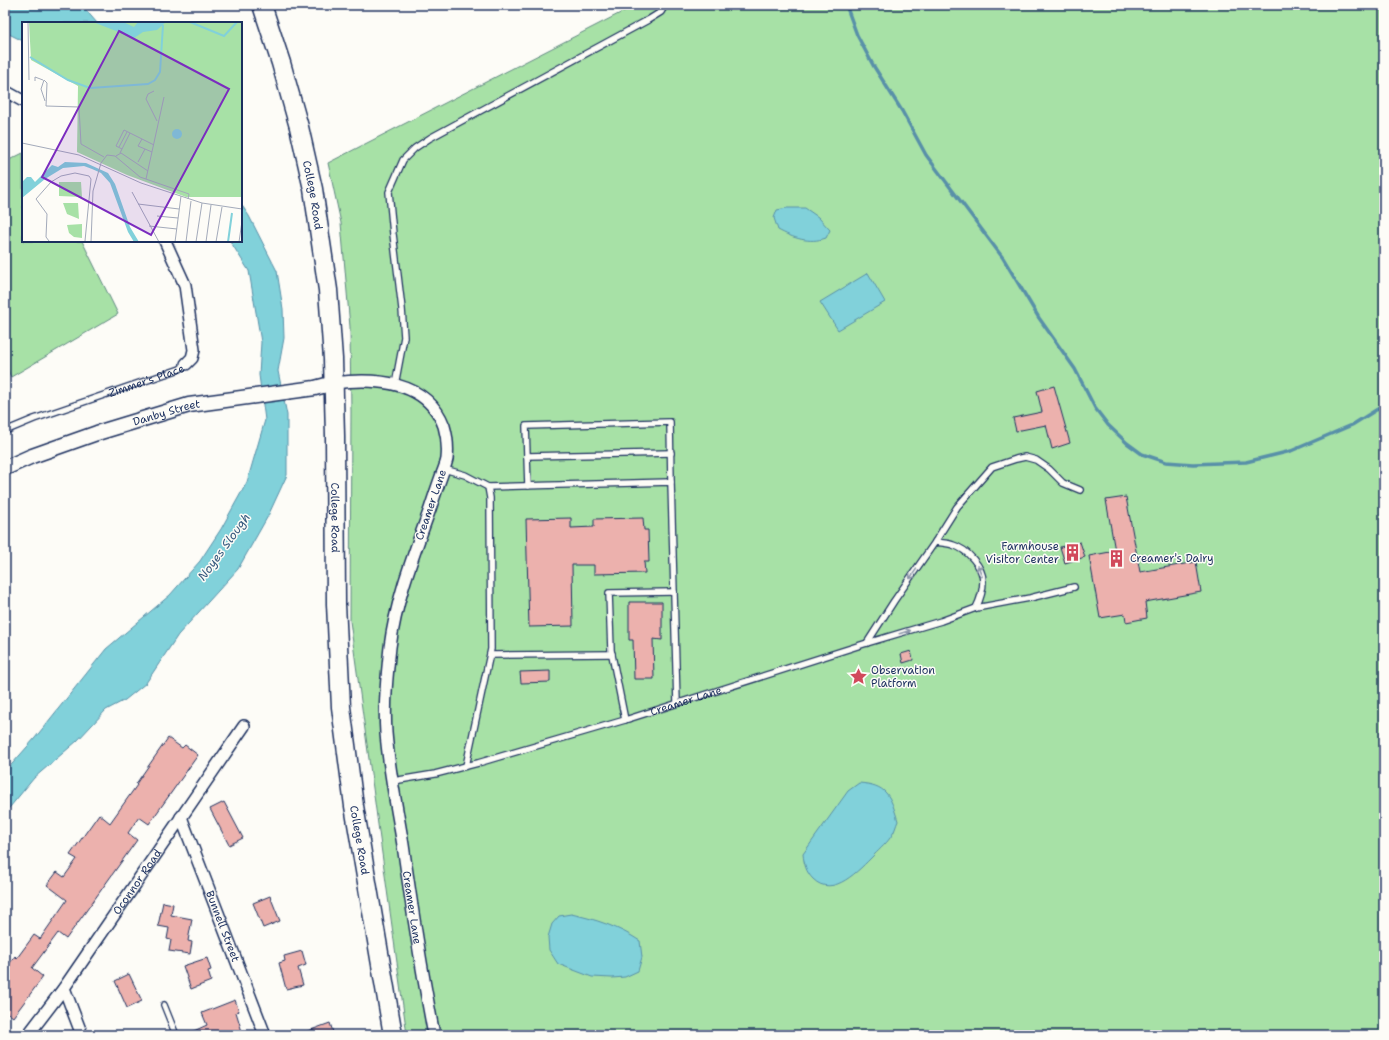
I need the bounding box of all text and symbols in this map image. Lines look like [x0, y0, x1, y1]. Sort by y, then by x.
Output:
inset map [22, 22, 242, 242]
street label: College Road [299, 159, 326, 231]
street label: Zimmer's Place [106, 361, 188, 400]
street label: Danby Street [131, 396, 201, 429]
street label: Creamer Lane [412, 468, 450, 542]
street label: College Road [328, 483, 343, 553]
water label: Noyes Slough [194, 510, 254, 584]
place label: Farmhouse Visitor Center [986, 539, 1059, 567]
building icon: Farmhouse Visitor Center [1062, 542, 1082, 562]
building icon: Creamer's Dairy [1107, 548, 1127, 568]
place label: Creamer's Dairy [1130, 551, 1214, 566]
one-way arrow [976, 565, 984, 577]
one-way arrow [909, 569, 917, 580]
one-way arrow [898, 628, 911, 635]
place label: Observation Platform [871, 663, 935, 691]
place icon: Observation Platform [848, 666, 868, 686]
street label: Creamer Lane [648, 682, 723, 719]
street label: College Road [347, 804, 373, 876]
street label: Oconnor Road [109, 846, 165, 918]
street label: Creamer Lane [399, 870, 425, 945]
street label: Bunnell Street [203, 888, 244, 964]

